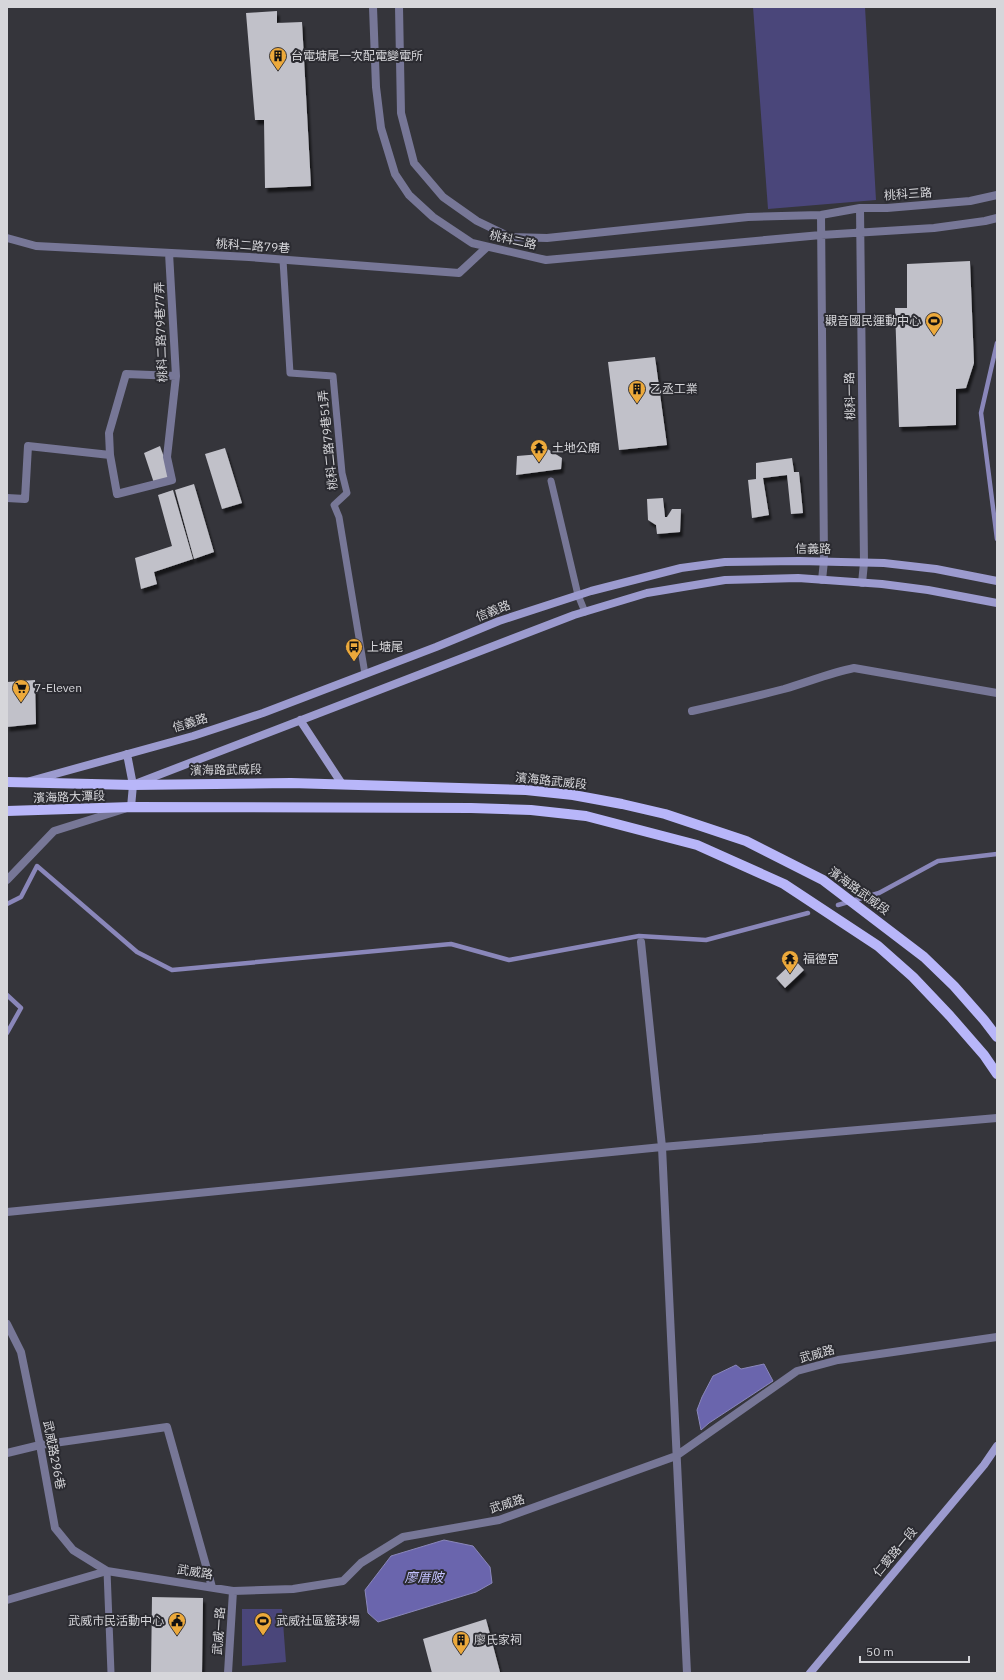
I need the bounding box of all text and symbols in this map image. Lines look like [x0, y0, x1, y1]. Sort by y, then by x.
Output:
building icon: 台電塘尾一次配電變電所 [268, 46, 288, 71]
place label: 台電塘尾一次配電變電所 [291, 48, 423, 63]
street label: 桃科三路 [883, 184, 932, 203]
street label: 桃科二路 [488, 227, 538, 252]
street label: 桃科二路79巷 [215, 235, 291, 256]
street label: 桃科二路79巷77弄 [151, 281, 170, 383]
sports icon: 觀音國民運動中心 [924, 311, 944, 336]
place label: 觀音國民運動中心 [825, 313, 921, 328]
street label: 桃科一路 [842, 372, 857, 420]
building icon: 乙丞工業 [627, 379, 647, 404]
place label: 乙丞工業 [650, 381, 698, 396]
street label: 桃科二路79巷51弄 [315, 389, 340, 491]
temple icon: 土地公廟 [529, 438, 549, 463]
place label: 土地公廟 [552, 440, 600, 455]
street label: 信義路 [795, 541, 831, 556]
street label: 信義路 [473, 597, 512, 624]
bus stop icon: 上塘尾 [344, 637, 364, 662]
place label: 上塘尾 [367, 639, 403, 654]
supermarket icon: 7-Eleven [11, 678, 31, 703]
place label: 7-Eleven [34, 680, 82, 695]
street label: 信義路 [170, 710, 209, 735]
street label: 濱海路武威段 [190, 761, 262, 778]
street label: 濱海路武威段 [514, 769, 588, 792]
street label: 濱海路大潭段 [33, 788, 105, 805]
street label: 濱海路武威段 [826, 863, 893, 918]
temple icon: 福德宮 [780, 949, 800, 974]
place label: 福德宮 [803, 951, 839, 966]
street label: 武威路 [798, 1342, 836, 1365]
street label: 武威路296巷 [40, 1419, 68, 1491]
street label: 武威路 [487, 1491, 526, 1516]
street label: 仁愛路一段 [870, 1524, 920, 1579]
street label: 武威路 [176, 1561, 214, 1582]
water label: 廖厝陂 [404, 1569, 445, 1586]
street label: 武威一路 [209, 1606, 228, 1655]
public building icon: 武威市民活動中心 [167, 1611, 187, 1636]
sports icon: 武威社區籃球場 [253, 1611, 273, 1636]
place label: 武威市民活動中心 [68, 1613, 164, 1628]
place label: 武威社區籃球場 [276, 1613, 360, 1628]
building icon: 廖氏家祠 [451, 1630, 471, 1655]
place label: 廖氏家祠 [474, 1632, 522, 1647]
scale bar [860, 1638, 969, 1664]
text: 50 m [866, 1644, 894, 1659]

